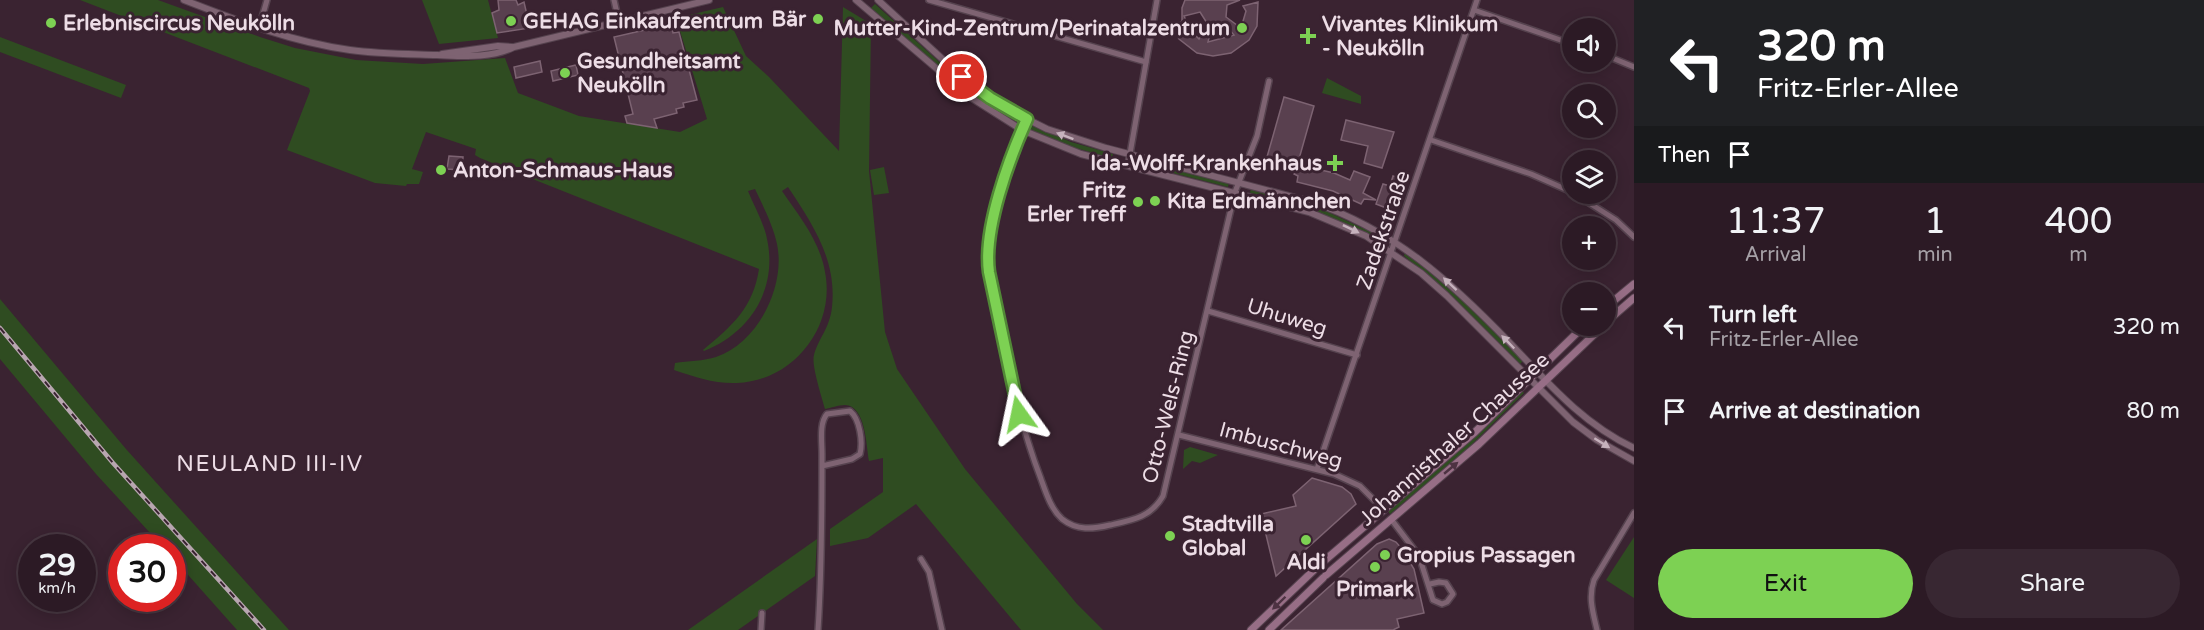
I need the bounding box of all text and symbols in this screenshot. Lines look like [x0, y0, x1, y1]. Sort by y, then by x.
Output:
place label: Bär [772, 7, 807, 32]
place label: GEHAG Einkaufzentrum [523, 9, 763, 34]
place label: Erlebniscircus Neukölln [63, 11, 295, 36]
marker: Bär [811, 12, 825, 26]
place label: Vivantes Klinikum - Neukölln [1322, 12, 1498, 61]
marker: GEHAG Einkaufzentrum [504, 14, 518, 28]
marker: Erlebniscircus Neukölln [44, 16, 58, 30]
place label: Mutter-Kind-Zentrum/Perinatalzentrum [834, 16, 1230, 41]
map controls [1562, 18, 1616, 336]
button: sound [1562, 18, 1616, 72]
marker: Mutter-Kind-Zentrum/Perinatalzentrum [1235, 21, 1249, 35]
text: 320 m [1757, 21, 1886, 72]
icon: left [1658, 24, 1736, 102]
marker: Vivantes Klinikum - Neukölln [1299, 27, 1317, 45]
place label: Gesundheitsamt Neukölln [577, 49, 741, 98]
pin [936, 51, 987, 102]
icon: arrive [945, 60, 978, 93]
marker: Gesundheitsamt Neukölln [558, 66, 572, 80]
text: Fritz-Erler-Allee [1757, 72, 1959, 105]
button: search [1562, 84, 1616, 138]
one-way arrow [1056, 131, 1074, 141]
icon: arrive [1723, 138, 1756, 171]
text: Then [1658, 142, 1711, 168]
button: layers [1562, 150, 1616, 204]
place label: Ida-Wolff-Krankenhaus [1090, 151, 1322, 176]
marker: Ida-Wolff-Krankenhaus [1326, 154, 1344, 172]
place label: Anton-Schmaus-Haus [453, 158, 672, 183]
marker: Anton-Schmaus-Haus [434, 163, 448, 177]
street label: Zadekstraße [1351, 167, 1416, 293]
place label: Fritz Erler Treff [1027, 178, 1127, 227]
place label: Kita Erdmännchen [1167, 189, 1351, 214]
marker: Kita Erdmännchen [1148, 194, 1162, 208]
marker: Fritz Erler Treff [1131, 195, 1145, 209]
text: 11:37 [1726, 200, 1826, 243]
text: 1 [1924, 200, 1946, 243]
text: 400 [2044, 200, 2112, 243]
button: + [1562, 216, 1616, 270]
one-way arrow [1343, 224, 1360, 233]
text: Arrival [1745, 243, 1807, 267]
text: min [1917, 243, 1953, 267]
text: m [2069, 243, 2088, 267]
one-way arrow [1443, 278, 1458, 291]
button: − [1562, 282, 1616, 336]
street label: Uhuweg [1244, 293, 1330, 342]
text: Turn left [1709, 302, 1797, 328]
icon: left [1658, 311, 1691, 344]
text: 320 m [2113, 314, 2180, 340]
street label: Otto-Wels-Ring [1137, 328, 1200, 486]
text: Fritz-Erler-Allee [1709, 328, 1859, 352]
one-way arrow [1501, 334, 1515, 349]
street label: Johannisthaler Chaussee [1354, 347, 1555, 531]
position arrow [987, 382, 1051, 446]
icon: arrive [1658, 395, 1691, 428]
text: Arrive at destination [1709, 398, 1920, 424]
text: 80 m [2126, 398, 2180, 424]
street label: Imbuschweg [1216, 417, 1345, 474]
one-way arrow [1594, 438, 1611, 449]
district label: NEULAND III-IV [176, 451, 364, 477]
one-way arrow [1443, 462, 1458, 475]
place label: Stadtvilla Global [1182, 512, 1274, 561]
marker: Stadtvilla Global [1163, 529, 1177, 543]
marker: Aldi [1299, 533, 1313, 547]
speed limit sign: 30 [108, 534, 186, 612]
place label: Gropius Passagen [1397, 543, 1575, 568]
text: 29 [38, 547, 76, 584]
marker: Gropius Passagen [1378, 548, 1392, 562]
button: Exit [1658, 549, 1913, 618]
button: Share [1925, 549, 2180, 618]
place label: Aldi [1286, 550, 1326, 575]
marker: Primark [1368, 560, 1382, 574]
place label: Primark [1336, 577, 1414, 602]
text: km/h [38, 579, 76, 597]
one-way arrow [1272, 596, 1287, 609]

